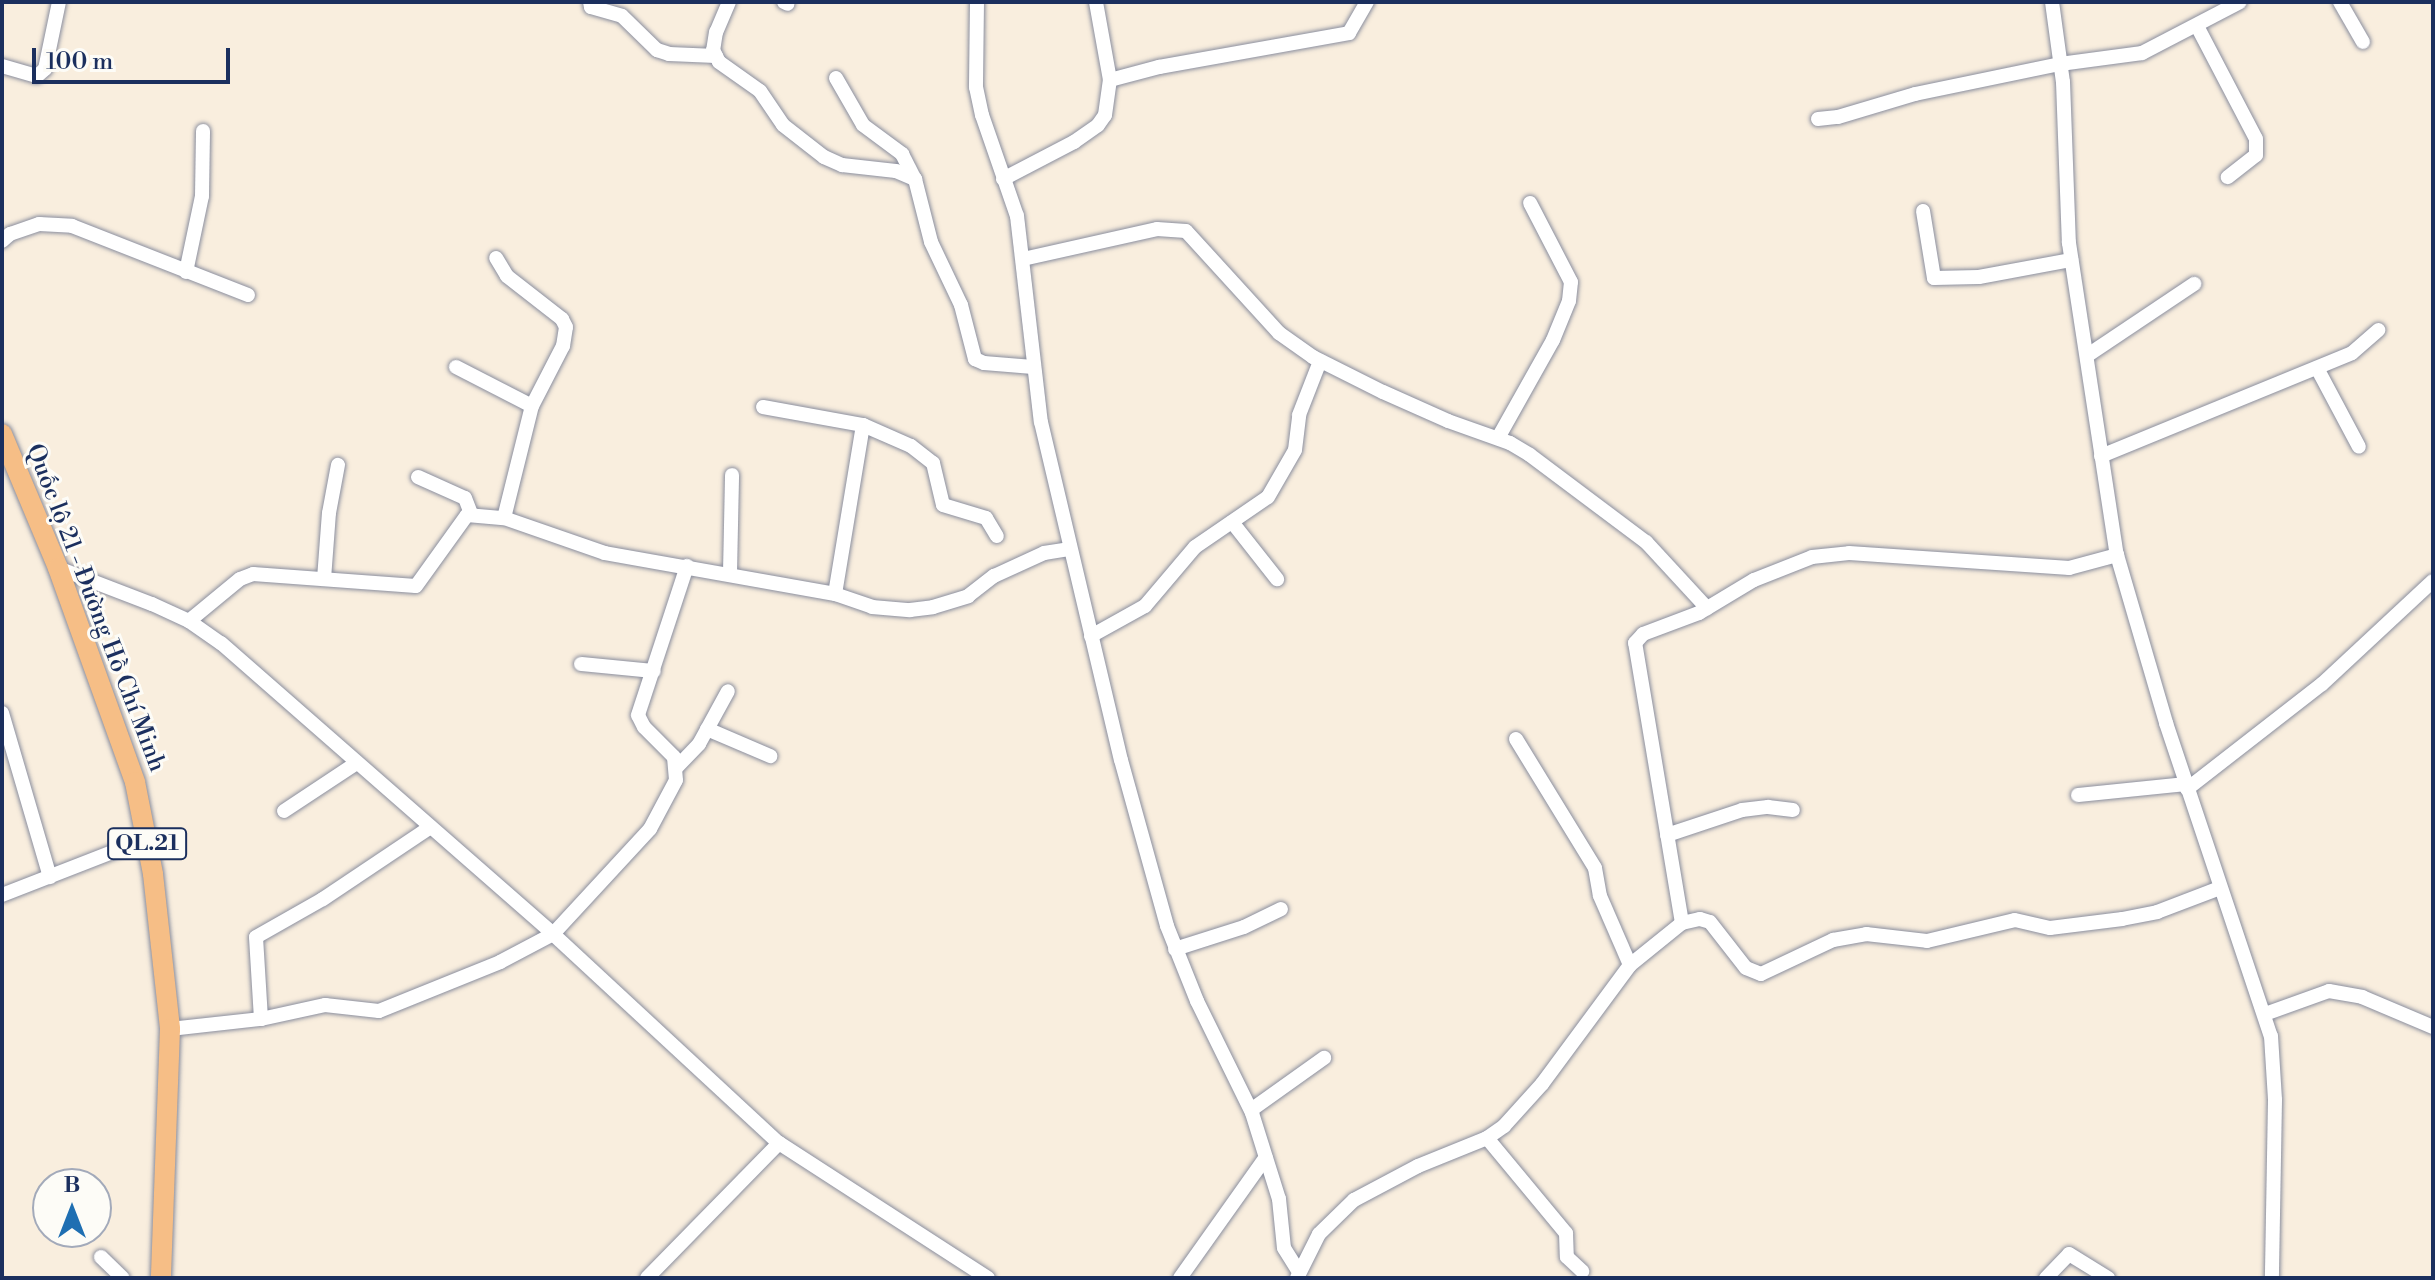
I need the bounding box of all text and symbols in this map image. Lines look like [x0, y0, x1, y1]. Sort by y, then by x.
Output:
scale bar [36, 32, 234, 82]
text: 100 m [46, 47, 113, 77]
street label: Quốc lộ 21 - Đường Hồ Chí Minh [19, 440, 171, 776]
road number: QL.21 [107, 826, 187, 862]
north arrow [32, 1168, 112, 1248]
text: B [64, 1172, 80, 1199]

